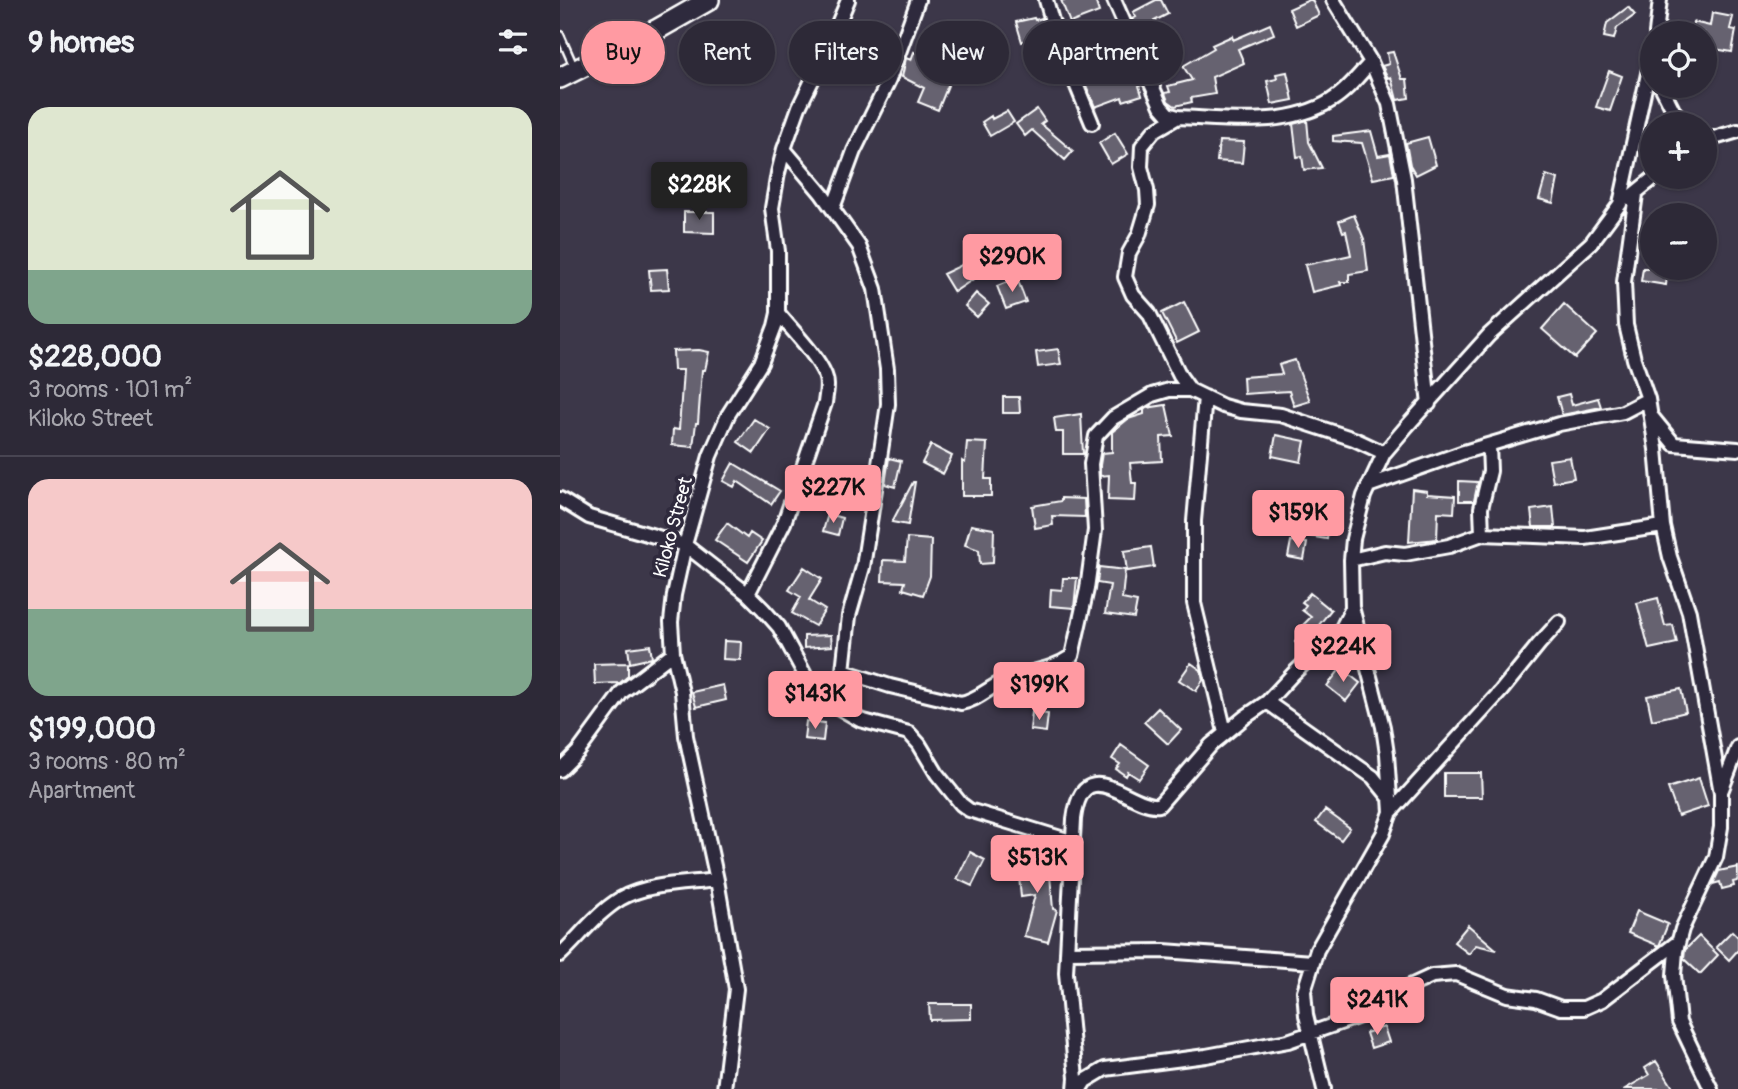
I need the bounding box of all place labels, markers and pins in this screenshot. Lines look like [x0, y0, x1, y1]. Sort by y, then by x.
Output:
pin: $228K [650, 162, 748, 222]
pin: $290K [963, 234, 1061, 294]
pin: $227K [784, 466, 882, 525]
pin: $159K [1249, 490, 1347, 550]
pin: $224K [1294, 624, 1392, 684]
pin: $199K [990, 662, 1088, 722]
pin: $143K [766, 672, 864, 731]
pin: $513K [988, 836, 1086, 895]
pin: $241K [1328, 978, 1426, 1037]

